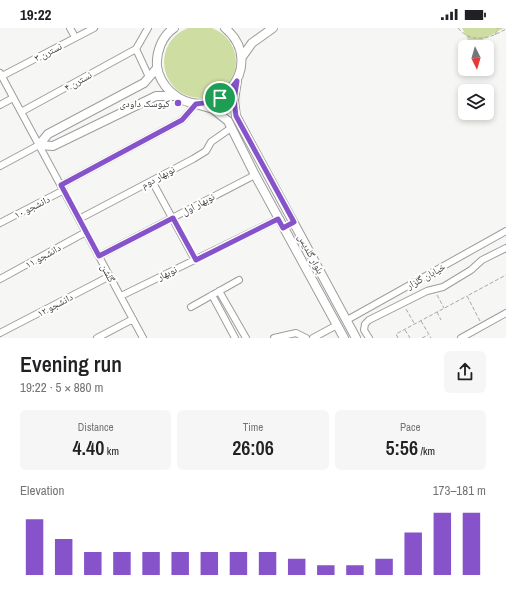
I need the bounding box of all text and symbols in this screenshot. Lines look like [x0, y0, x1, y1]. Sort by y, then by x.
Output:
text: 19:22 [20, 4, 51, 25]
street label: نسترن ۳ [32, 39, 64, 65]
north arrow [458, 40, 494, 76]
map controls [458, 40, 494, 120]
street label: نسترن ۴ [62, 68, 94, 94]
pin [203, 81, 237, 115]
button: layers [458, 84, 494, 120]
icon: arrive [209, 87, 231, 109]
place label: کیوسک داودی [119, 97, 170, 110]
marker: کیوسک داودی [173, 98, 183, 108]
street label: نوبهار دوم [139, 163, 178, 192]
street label: نوبهار اول [179, 190, 217, 218]
street label: دانشجو ۱۰ [12, 192, 52, 222]
street label: بلوار گلدیس [295, 232, 327, 276]
street label: دانشجو ۱۱ [23, 241, 63, 271]
street label: خیابان گلزار [403, 260, 448, 293]
street label: گلشن [98, 262, 118, 285]
street label: نوبهار [154, 263, 179, 284]
street label: دانشجو ۱۲ [35, 290, 75, 320]
text: Evening run [20, 349, 122, 379]
button: share [444, 351, 486, 393]
text: 19:22 · 5 × 880 m [20, 379, 103, 396]
text: Distance [78, 420, 113, 434]
text: Time [243, 420, 263, 434]
text: Pace [400, 420, 421, 434]
text: 4.40 [72, 434, 104, 461]
text: 26:06 [232, 434, 274, 461]
text: 5:56 [386, 434, 418, 461]
text: km [104, 444, 119, 458]
text: /km [418, 444, 435, 458]
text: Elevation [20, 482, 64, 499]
text: 173–181 m [433, 482, 486, 499]

